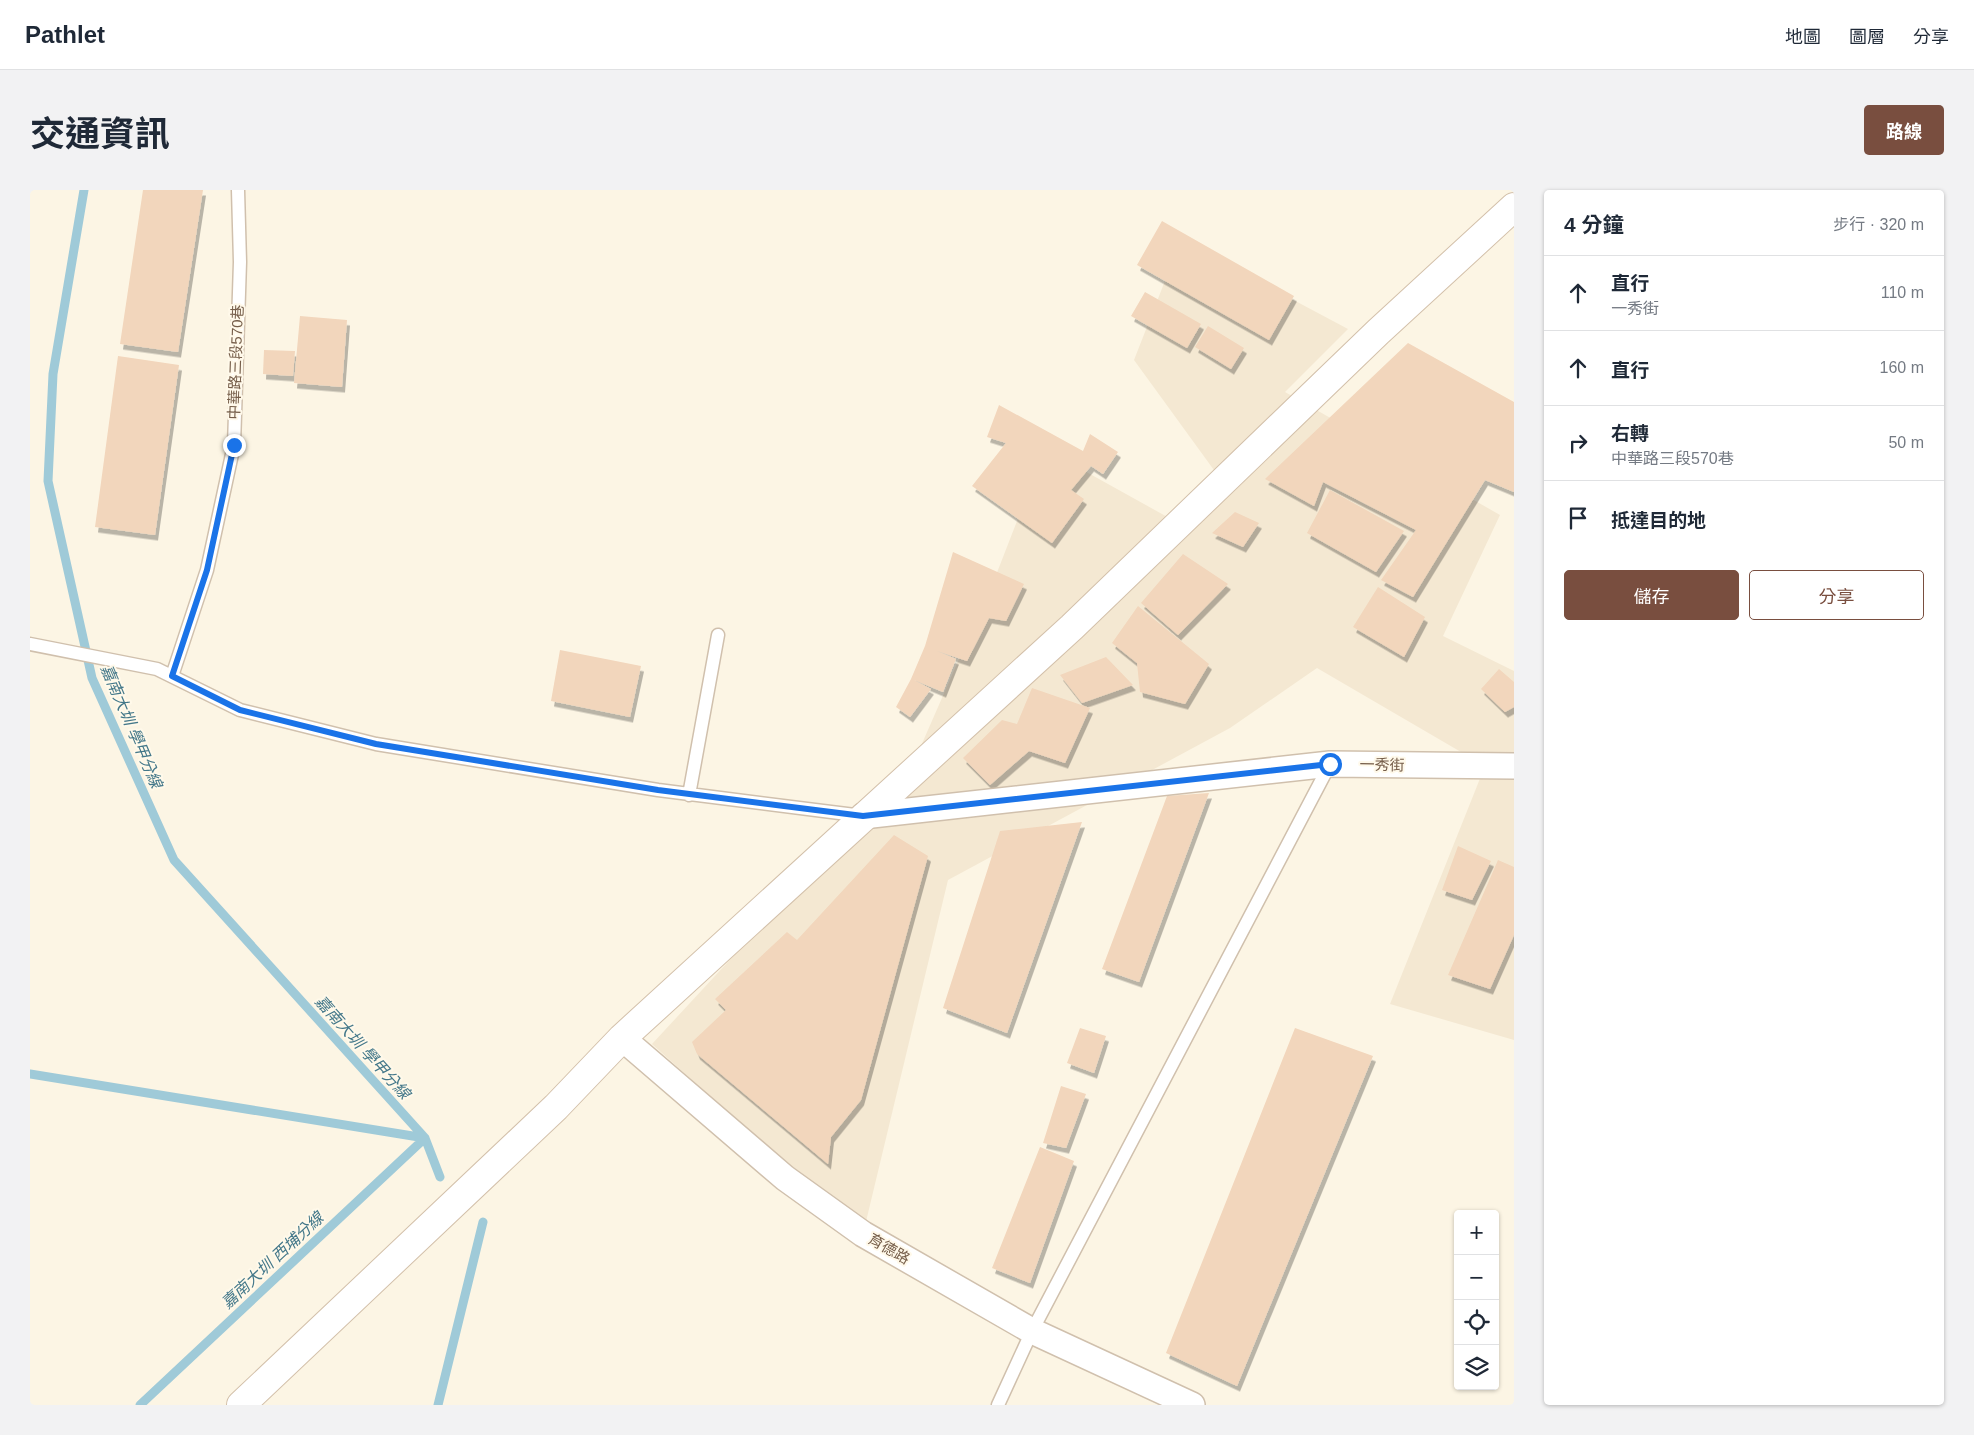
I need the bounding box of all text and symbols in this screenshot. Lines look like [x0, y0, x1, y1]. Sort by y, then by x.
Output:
text: Pathlet [25, 21, 105, 48]
text: 地圖 [1785, 27, 1821, 47]
text: 圖層 [1849, 27, 1885, 47]
text: 分享 [1913, 27, 1949, 47]
button: 路線 [1864, 105, 1944, 155]
text: 交通資訊 [30, 114, 170, 153]
text: 4 分鐘 [1564, 213, 1624, 236]
text: 步行 · 320 m [1833, 216, 1924, 233]
text: 直行 [1611, 273, 1649, 294]
icon: ahead [1564, 279, 1592, 307]
text: 110 m [1881, 284, 1924, 301]
text: 一秀街 [1611, 300, 1659, 317]
street label: 中華路三段570巷 [225, 304, 246, 420]
icon: ahead [1564, 354, 1592, 382]
text: 160 m [1880, 359, 1924, 376]
text: 直行 [1611, 360, 1649, 381]
text: 右轉 [1611, 423, 1649, 444]
icon: right [1564, 429, 1592, 457]
route end [223, 434, 246, 457]
text: 50 m [1888, 434, 1924, 451]
text: 中華路三段570巷 [1611, 450, 1734, 467]
icon: arrive [1564, 504, 1592, 532]
text: 抵達目的地 [1611, 510, 1706, 531]
button: 儲存 [1564, 570, 1739, 620]
button: 分享 [1749, 570, 1924, 620]
water label: 嘉南大圳 學甲分線 [98, 662, 166, 792]
route start [1319, 753, 1342, 776]
street label: 一秀街 [1359, 756, 1405, 773]
water label: 嘉南大圳 學甲分線 [312, 992, 415, 1104]
water label: 嘉南大圳 西埔分線 [218, 1208, 328, 1312]
map controls [1454, 1210, 1499, 1390]
button: + [1454, 1210, 1499, 1255]
street label: 育德路 [866, 1230, 913, 1267]
button: − [1454, 1255, 1499, 1300]
button: locate [1454, 1300, 1499, 1345]
button: layers [1454, 1345, 1499, 1390]

